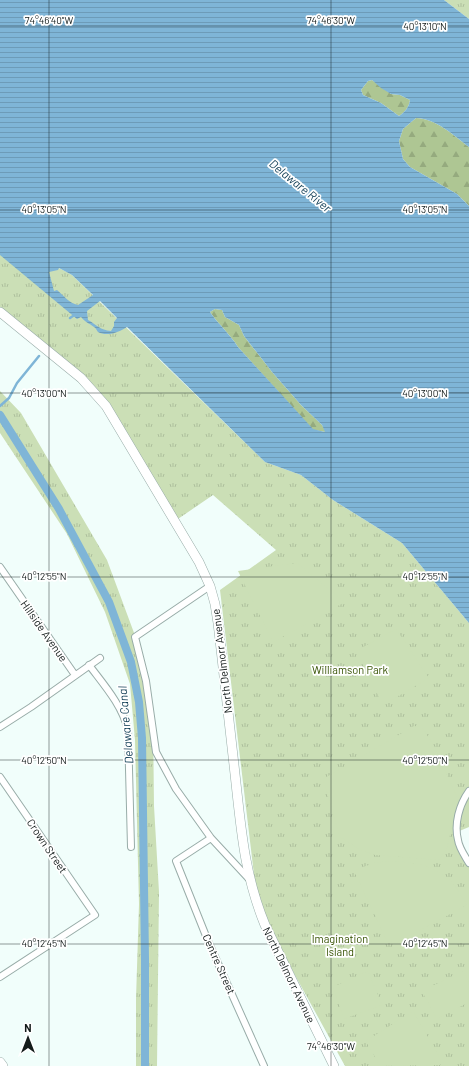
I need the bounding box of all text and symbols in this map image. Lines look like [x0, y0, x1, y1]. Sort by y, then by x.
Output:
text: 74°46'40"W [25, 14, 73, 26]
text: 74°46'30"W [307, 14, 355, 26]
text: 40°13'10"N [403, 20, 447, 32]
water label: Delaware River [267, 156, 335, 215]
text: 40°13'05"N [21, 203, 67, 215]
text: 40°13'05"N [402, 203, 448, 215]
text: 40°13'00"N [21, 387, 67, 399]
text: 40°13'00"N [402, 387, 448, 399]
text: 40°12'55"N [22, 570, 66, 582]
text: 40°12'55"N [403, 570, 447, 582]
street label: Hillside Avenue [18, 597, 71, 664]
street label: North Delmorr Avenue [209, 608, 234, 714]
park label: Williamson Park [312, 663, 389, 676]
water label: Delaware Canal [115, 685, 135, 765]
text: 40°12'50"N [21, 754, 67, 766]
text: 40°12'50"N [402, 754, 448, 766]
street label: Crown Street [25, 816, 70, 875]
street label: North Delmorr Avenue [261, 925, 318, 1025]
street label: Centre Street [200, 932, 239, 996]
park label: Imagination Island [312, 932, 368, 958]
text: 40°12'45"N [21, 937, 67, 949]
text: 40°12'45"N [402, 937, 448, 949]
north arrow [8, 1018, 48, 1058]
text: N [24, 1021, 32, 1034]
text: 74°46'30"W [307, 1040, 355, 1052]

